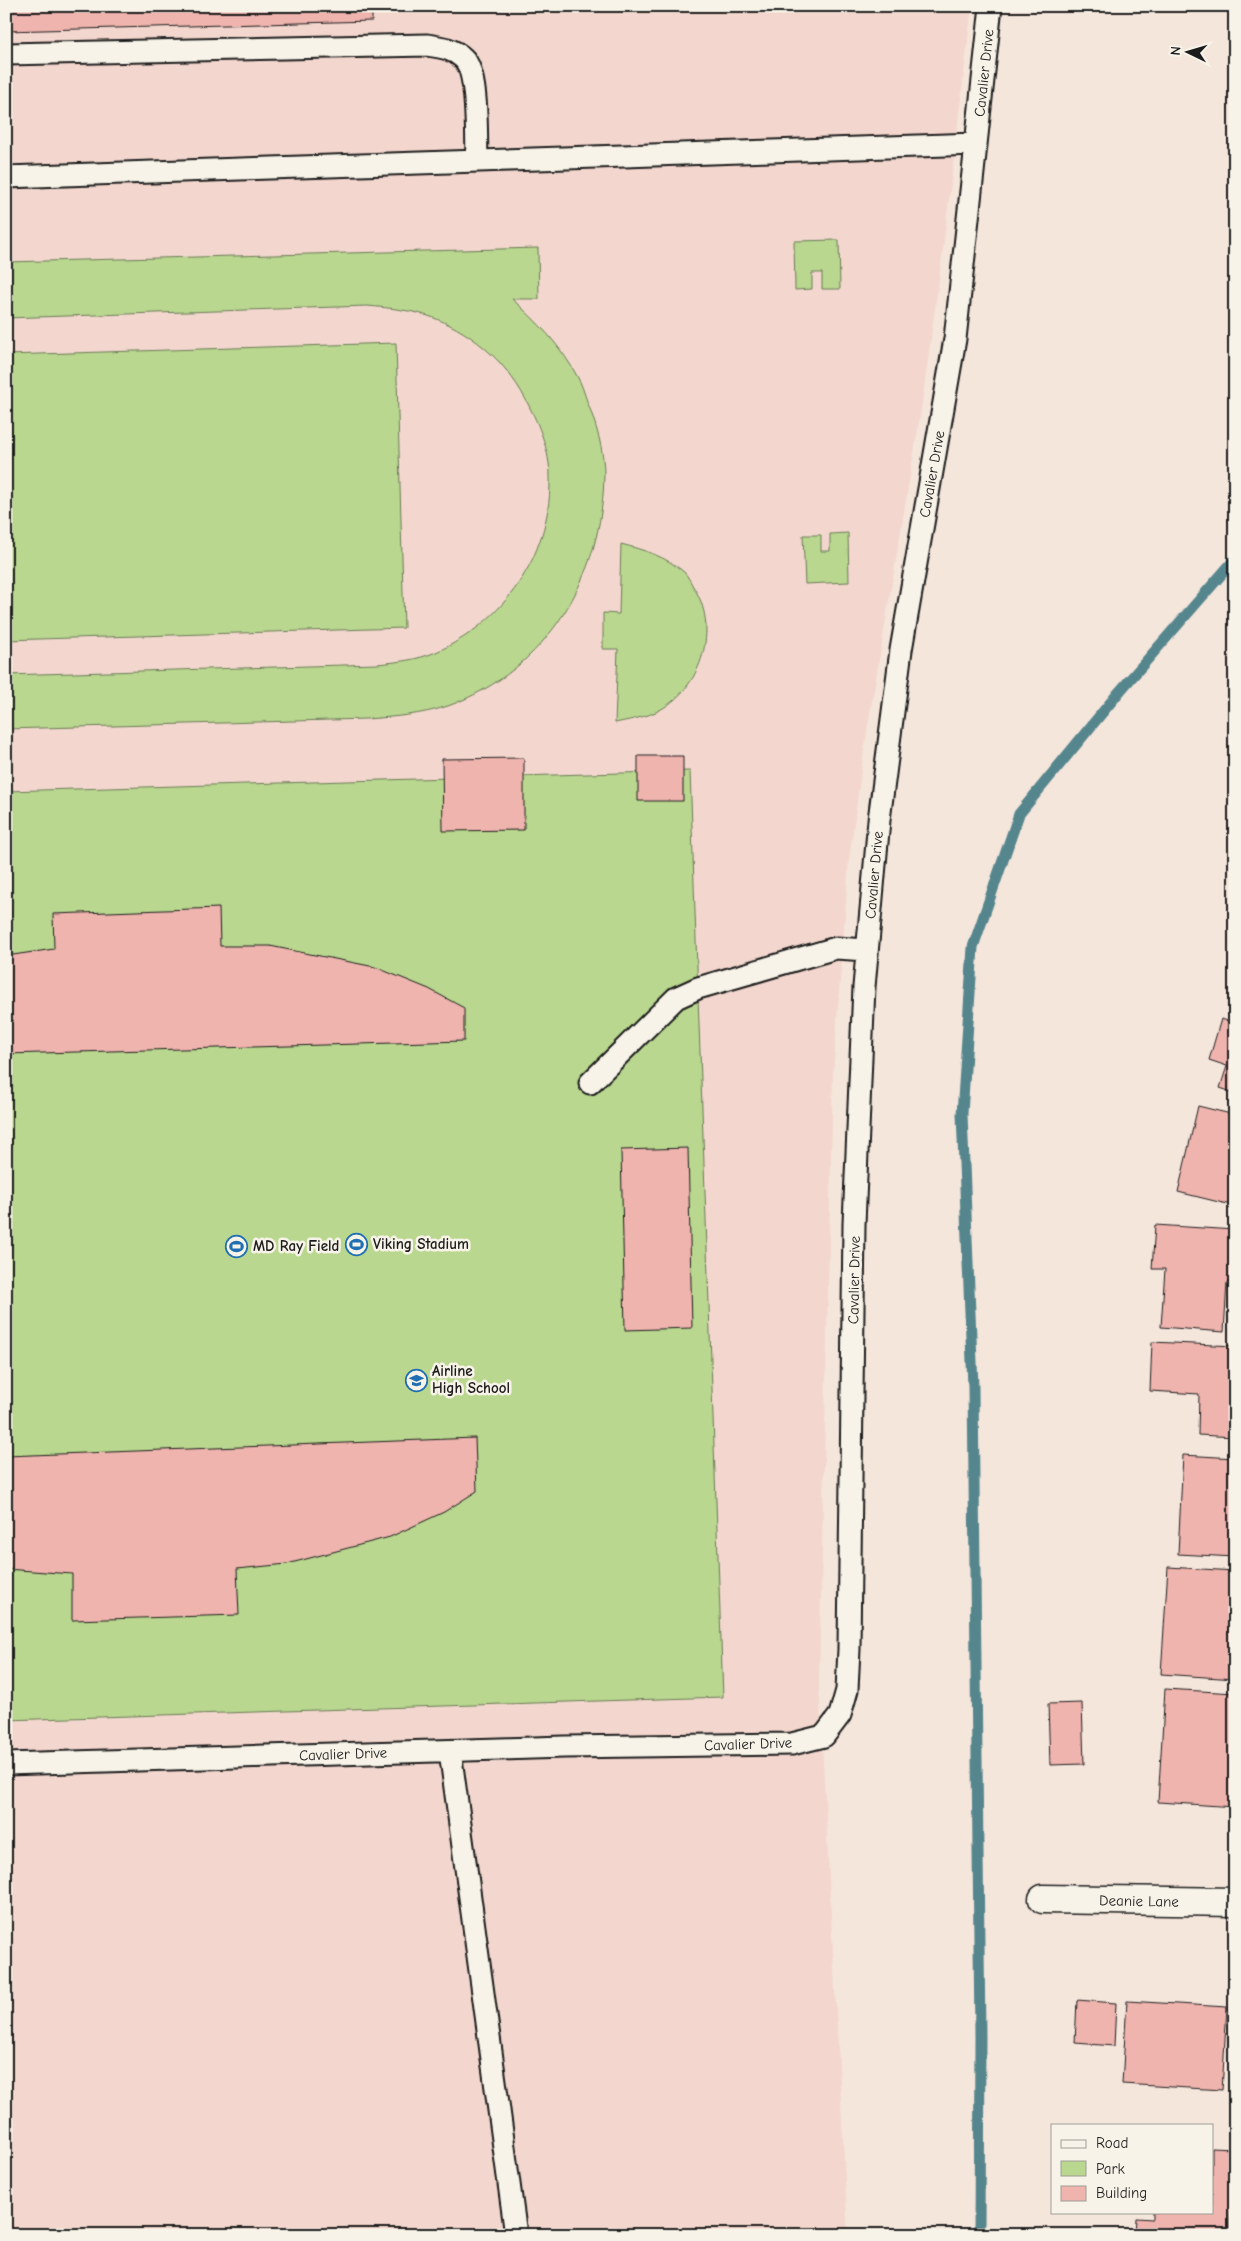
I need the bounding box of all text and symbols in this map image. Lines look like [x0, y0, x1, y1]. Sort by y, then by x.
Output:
street label: Cavalier Drive [970, 28, 998, 118]
north arrow [1164, 28, 1214, 78]
text: N [1167, 46, 1184, 56]
street label: Cavalier Drive [915, 429, 949, 519]
street label: Cavalier Drive [861, 830, 887, 920]
sports icon: Viking Stadium [345, 1232, 369, 1256]
sports icon: MD Ray Field [225, 1234, 249, 1258]
place label: Viking Stadium [373, 1235, 469, 1253]
street label: Cavalier Drive [844, 1235, 864, 1324]
place label: MD Ray Field [253, 1237, 339, 1255]
place label: Airline High School [432, 1362, 510, 1397]
school or university icon: Airline High School [404, 1368, 428, 1392]
street label: Cavalier Drive [704, 1733, 793, 1755]
street label: Cavalier Drive [299, 1743, 388, 1765]
street label: Deanie Lane [1099, 1891, 1179, 1911]
legend [1051, 2124, 1214, 2214]
text: Road [1096, 2134, 1128, 2152]
text: Park [1096, 2160, 1125, 2178]
text: Building [1096, 2184, 1147, 2202]

